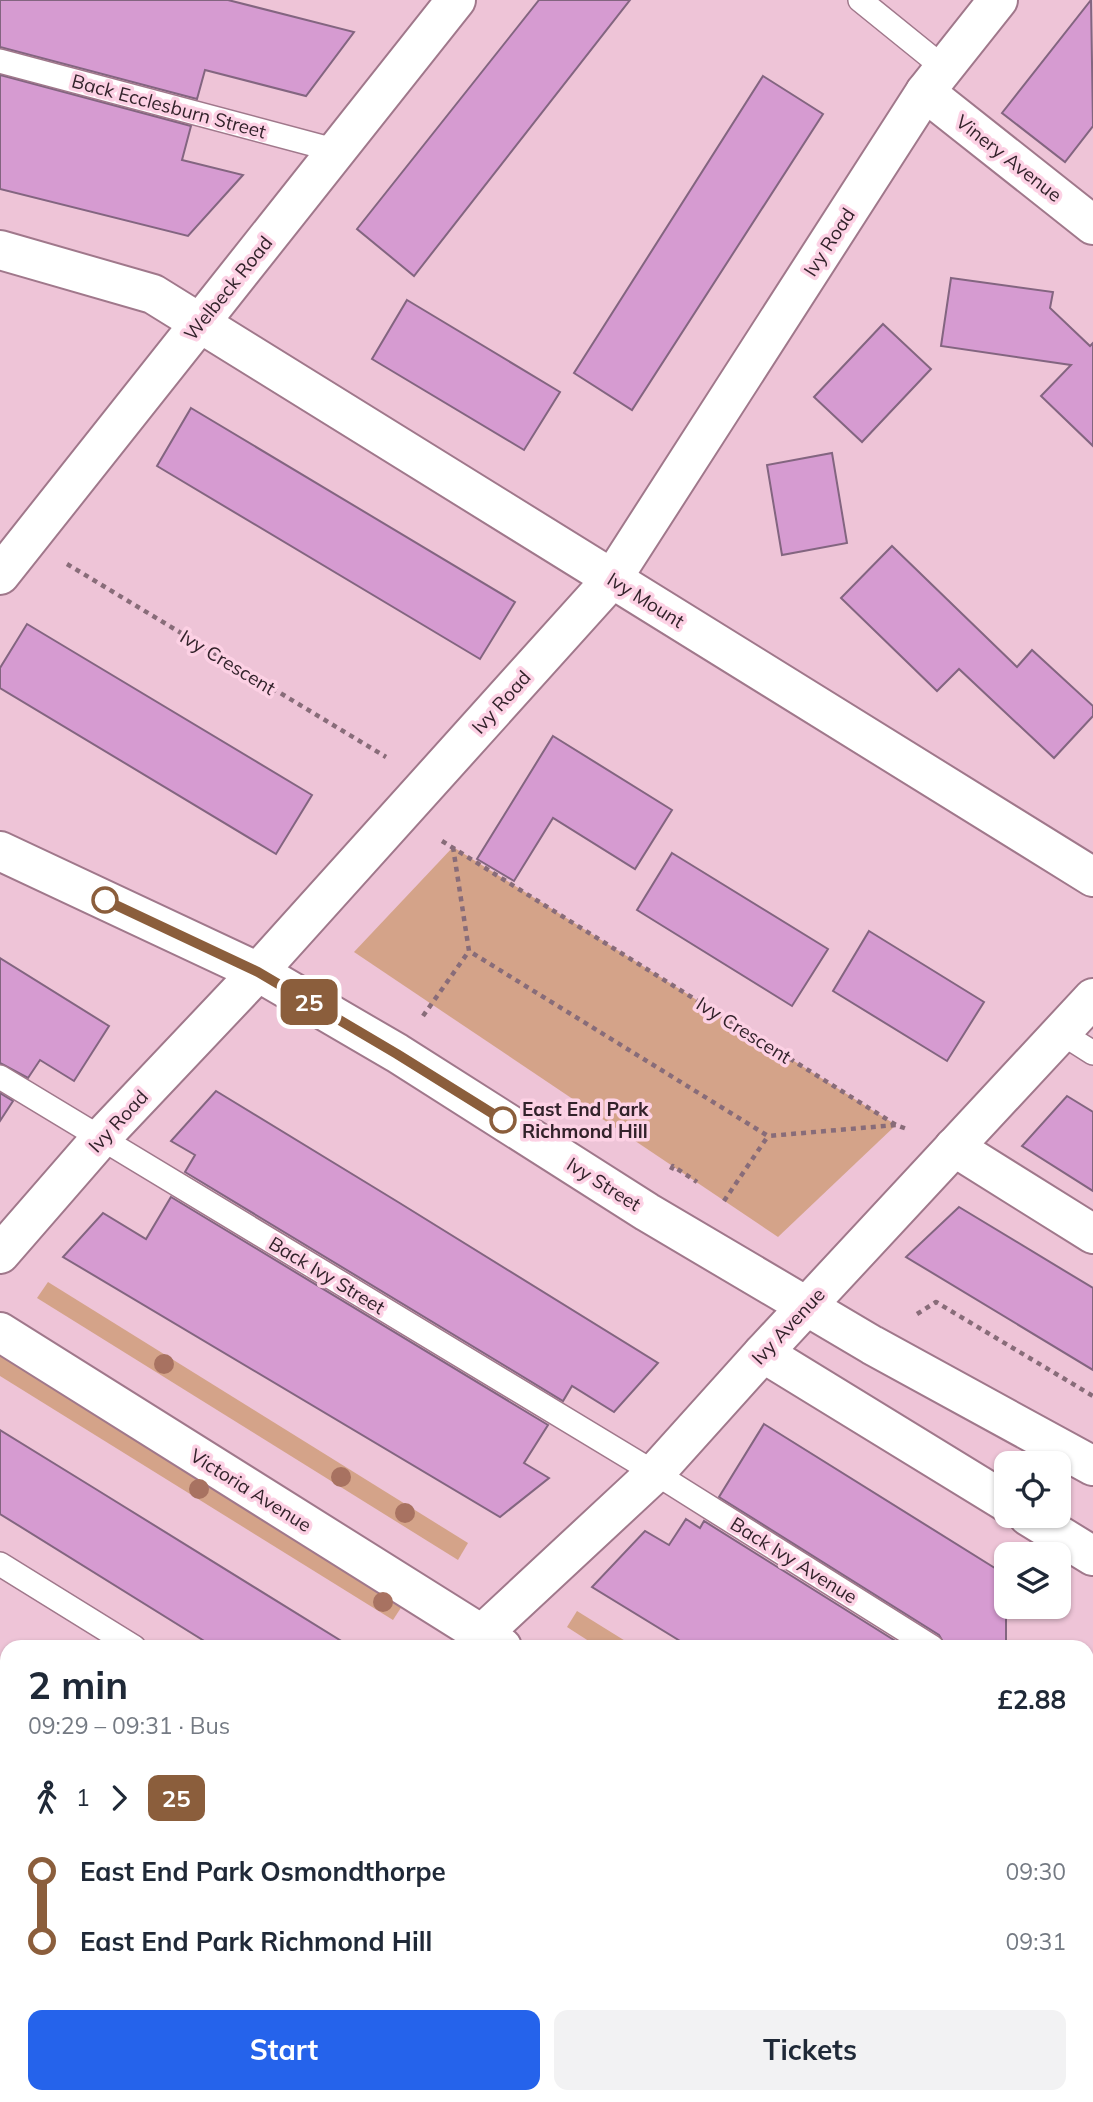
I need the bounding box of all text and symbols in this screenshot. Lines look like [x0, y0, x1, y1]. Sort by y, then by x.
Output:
street label: Back Ecclesburn Street [69, 68, 269, 144]
street label: Vinery Avenue [951, 109, 1067, 207]
street label: Ivy Road [798, 203, 860, 281]
street label: Welbeck Road [179, 231, 277, 345]
street label: Ivy Mount [603, 567, 689, 633]
street label: Ivy Crescent [176, 624, 280, 700]
street label: Ivy Road [466, 665, 536, 739]
unlabelled marker [92, 887, 118, 913]
line badge: 25 [278, 979, 340, 1025]
text: 25 [295, 987, 323, 1017]
street label: Ivy Crescent [692, 991, 796, 1069]
street label: Ivy Road [83, 1085, 153, 1157]
place label: East End Park Richmond Hill [522, 1097, 649, 1143]
marker: East End Park Richmond Hill [490, 1107, 516, 1133]
street label: Ivy Street [563, 1152, 646, 1216]
street label: Back Ivy Street [265, 1231, 390, 1319]
street label: Ivy Avenue [746, 1283, 830, 1369]
street label: Victoria Avenue [186, 1443, 316, 1537]
map controls [994, 1451, 1071, 1619]
button: locate [994, 1451, 1071, 1528]
street label: Back Ivy Avenue [726, 1511, 862, 1609]
button: layers [994, 1542, 1071, 1619]
text: 2 min [28, 1661, 128, 1709]
text: £2.88 [997, 1683, 1066, 1716]
text: 09:29 – 09:31 · Bus [28, 1711, 230, 1740]
icon: walk [28, 1779, 66, 1817]
icon: forward [100, 1779, 138, 1817]
text: 1 [76, 1783, 90, 1812]
text: 25 [162, 1783, 191, 1813]
text: East End Park Osmondthorpe [80, 1855, 446, 1888]
text: 09:30 [1006, 1857, 1066, 1886]
text: East End Park Richmond Hill [80, 1925, 432, 1958]
text: 09:31 [1006, 1927, 1066, 1956]
button: Start [28, 2010, 540, 2090]
button: Tickets [554, 2010, 1066, 2090]

